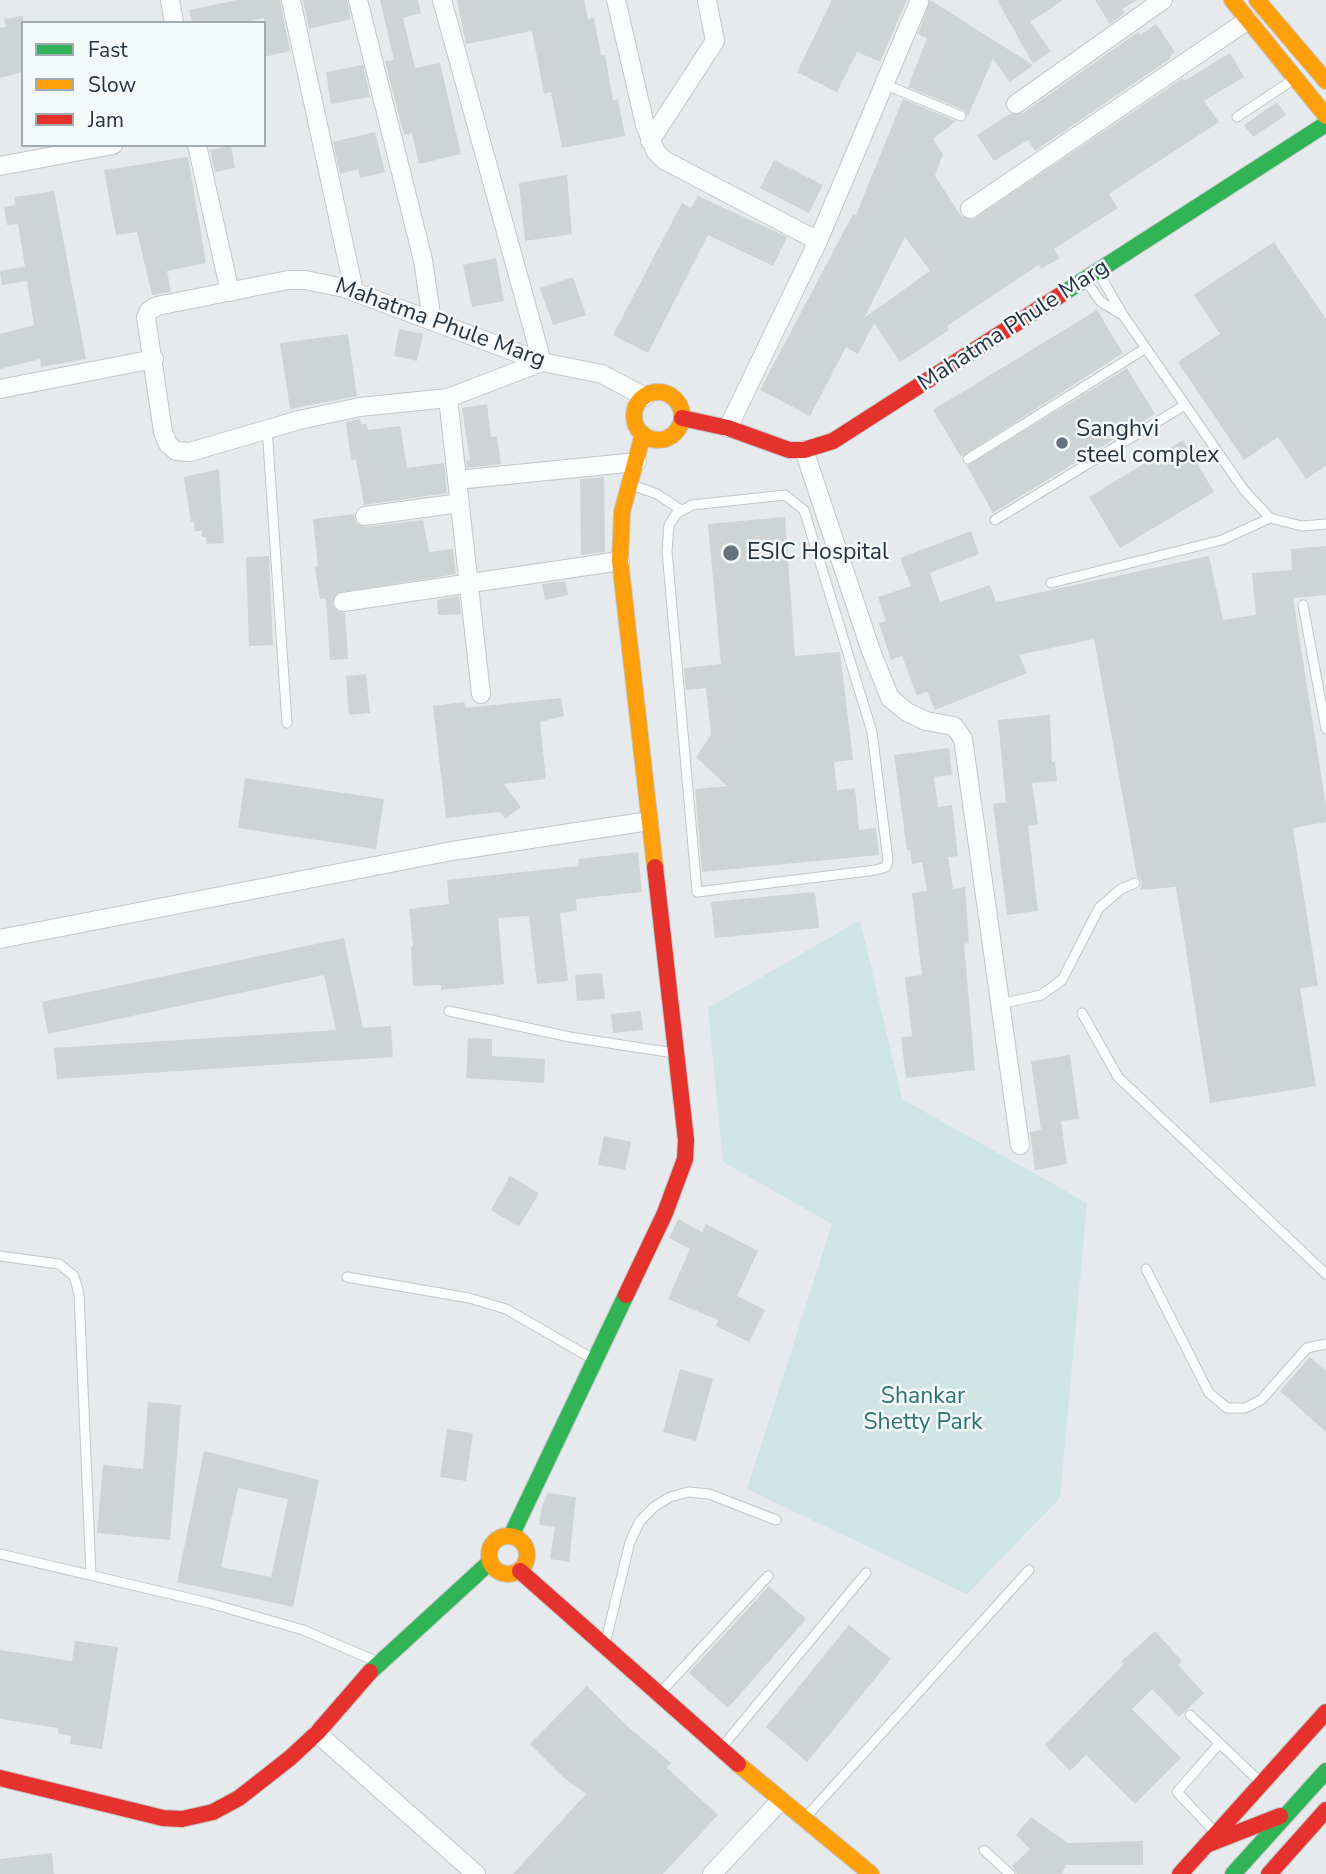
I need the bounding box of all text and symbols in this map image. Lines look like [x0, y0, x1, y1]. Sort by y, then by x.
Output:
legend [21, 21, 266, 147]
text: Fast [88, 36, 128, 64]
text: Slow [88, 71, 136, 99]
text: Jam [88, 106, 124, 134]
street label: Mahatma Phule Marg [914, 254, 1114, 398]
street label: Mahatma Phule Marg [331, 273, 549, 375]
place label: Sanghvi steel complex [1076, 416, 1219, 470]
marker: Sanghvi steel complex [1054, 435, 1070, 451]
place label: ESIC Hospital [747, 539, 889, 567]
marker: ESIC Hospital [721, 543, 741, 563]
park label: Shankar Shetty Park [863, 1383, 983, 1437]

